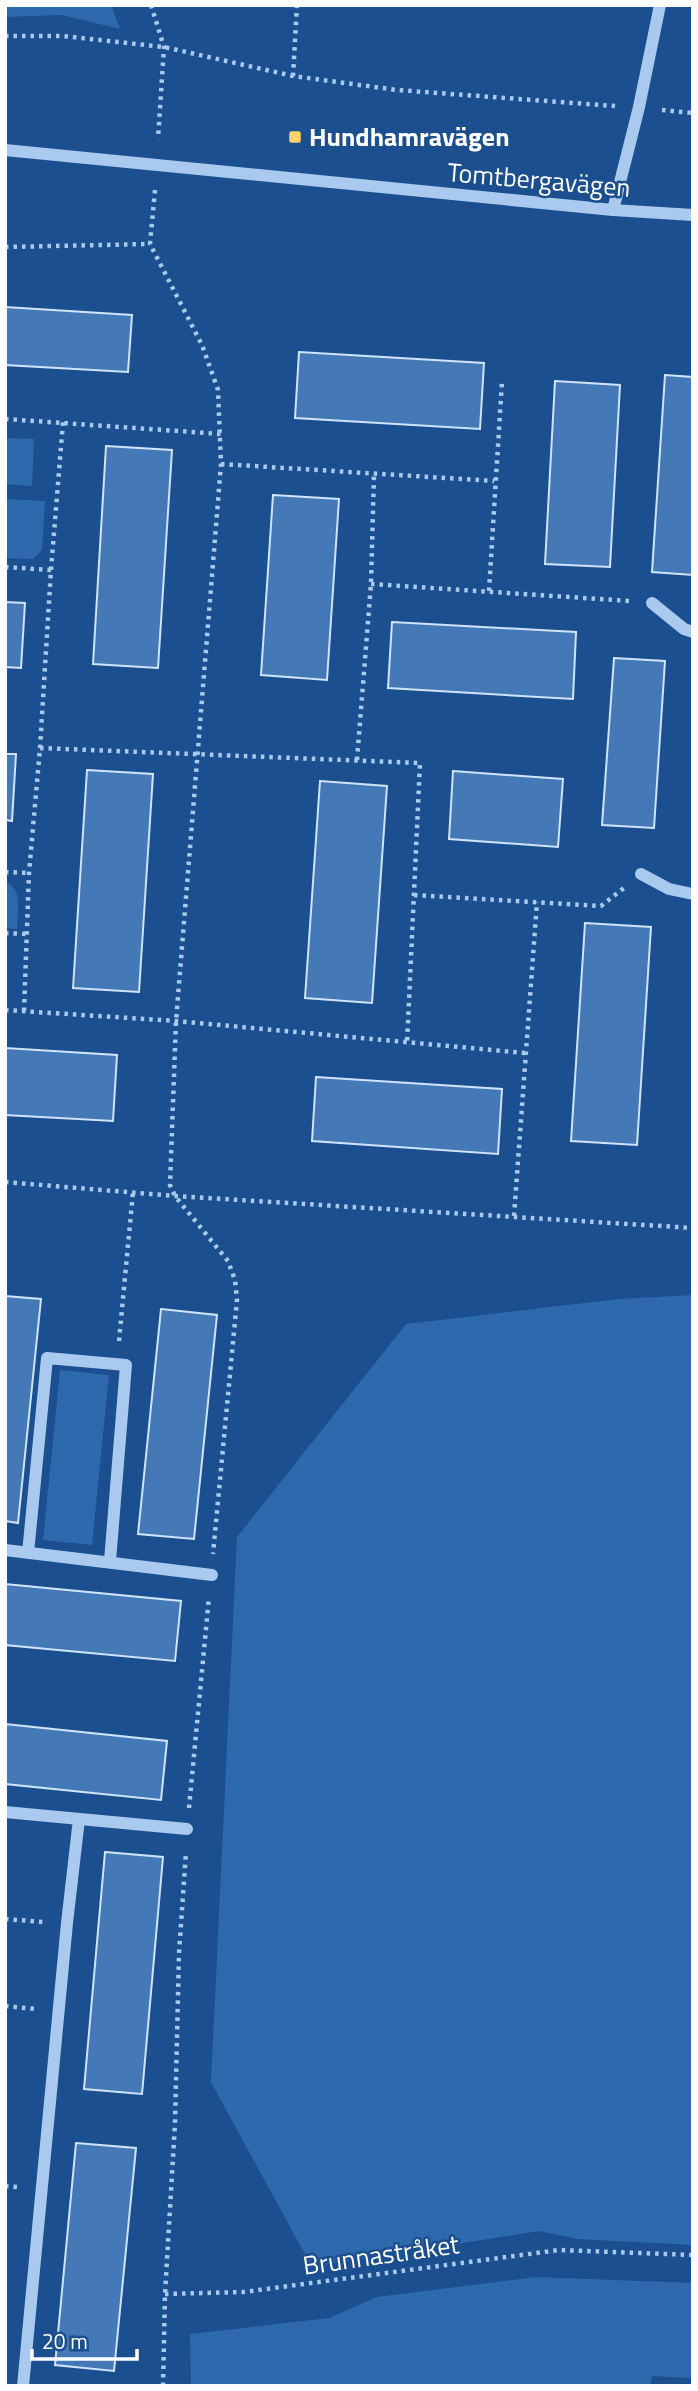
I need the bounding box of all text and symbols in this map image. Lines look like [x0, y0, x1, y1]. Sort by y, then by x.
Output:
place label: Hundhamravägen [309, 117, 510, 156]
marker: Hundhamravägen [287, 129, 303, 145]
street label: Tomtbergavägen [446, 152, 632, 207]
street label: Brunnastråket [300, 2224, 462, 2285]
scale bar [32, 2318, 136, 2362]
text: 20 m [42, 2325, 88, 2357]

